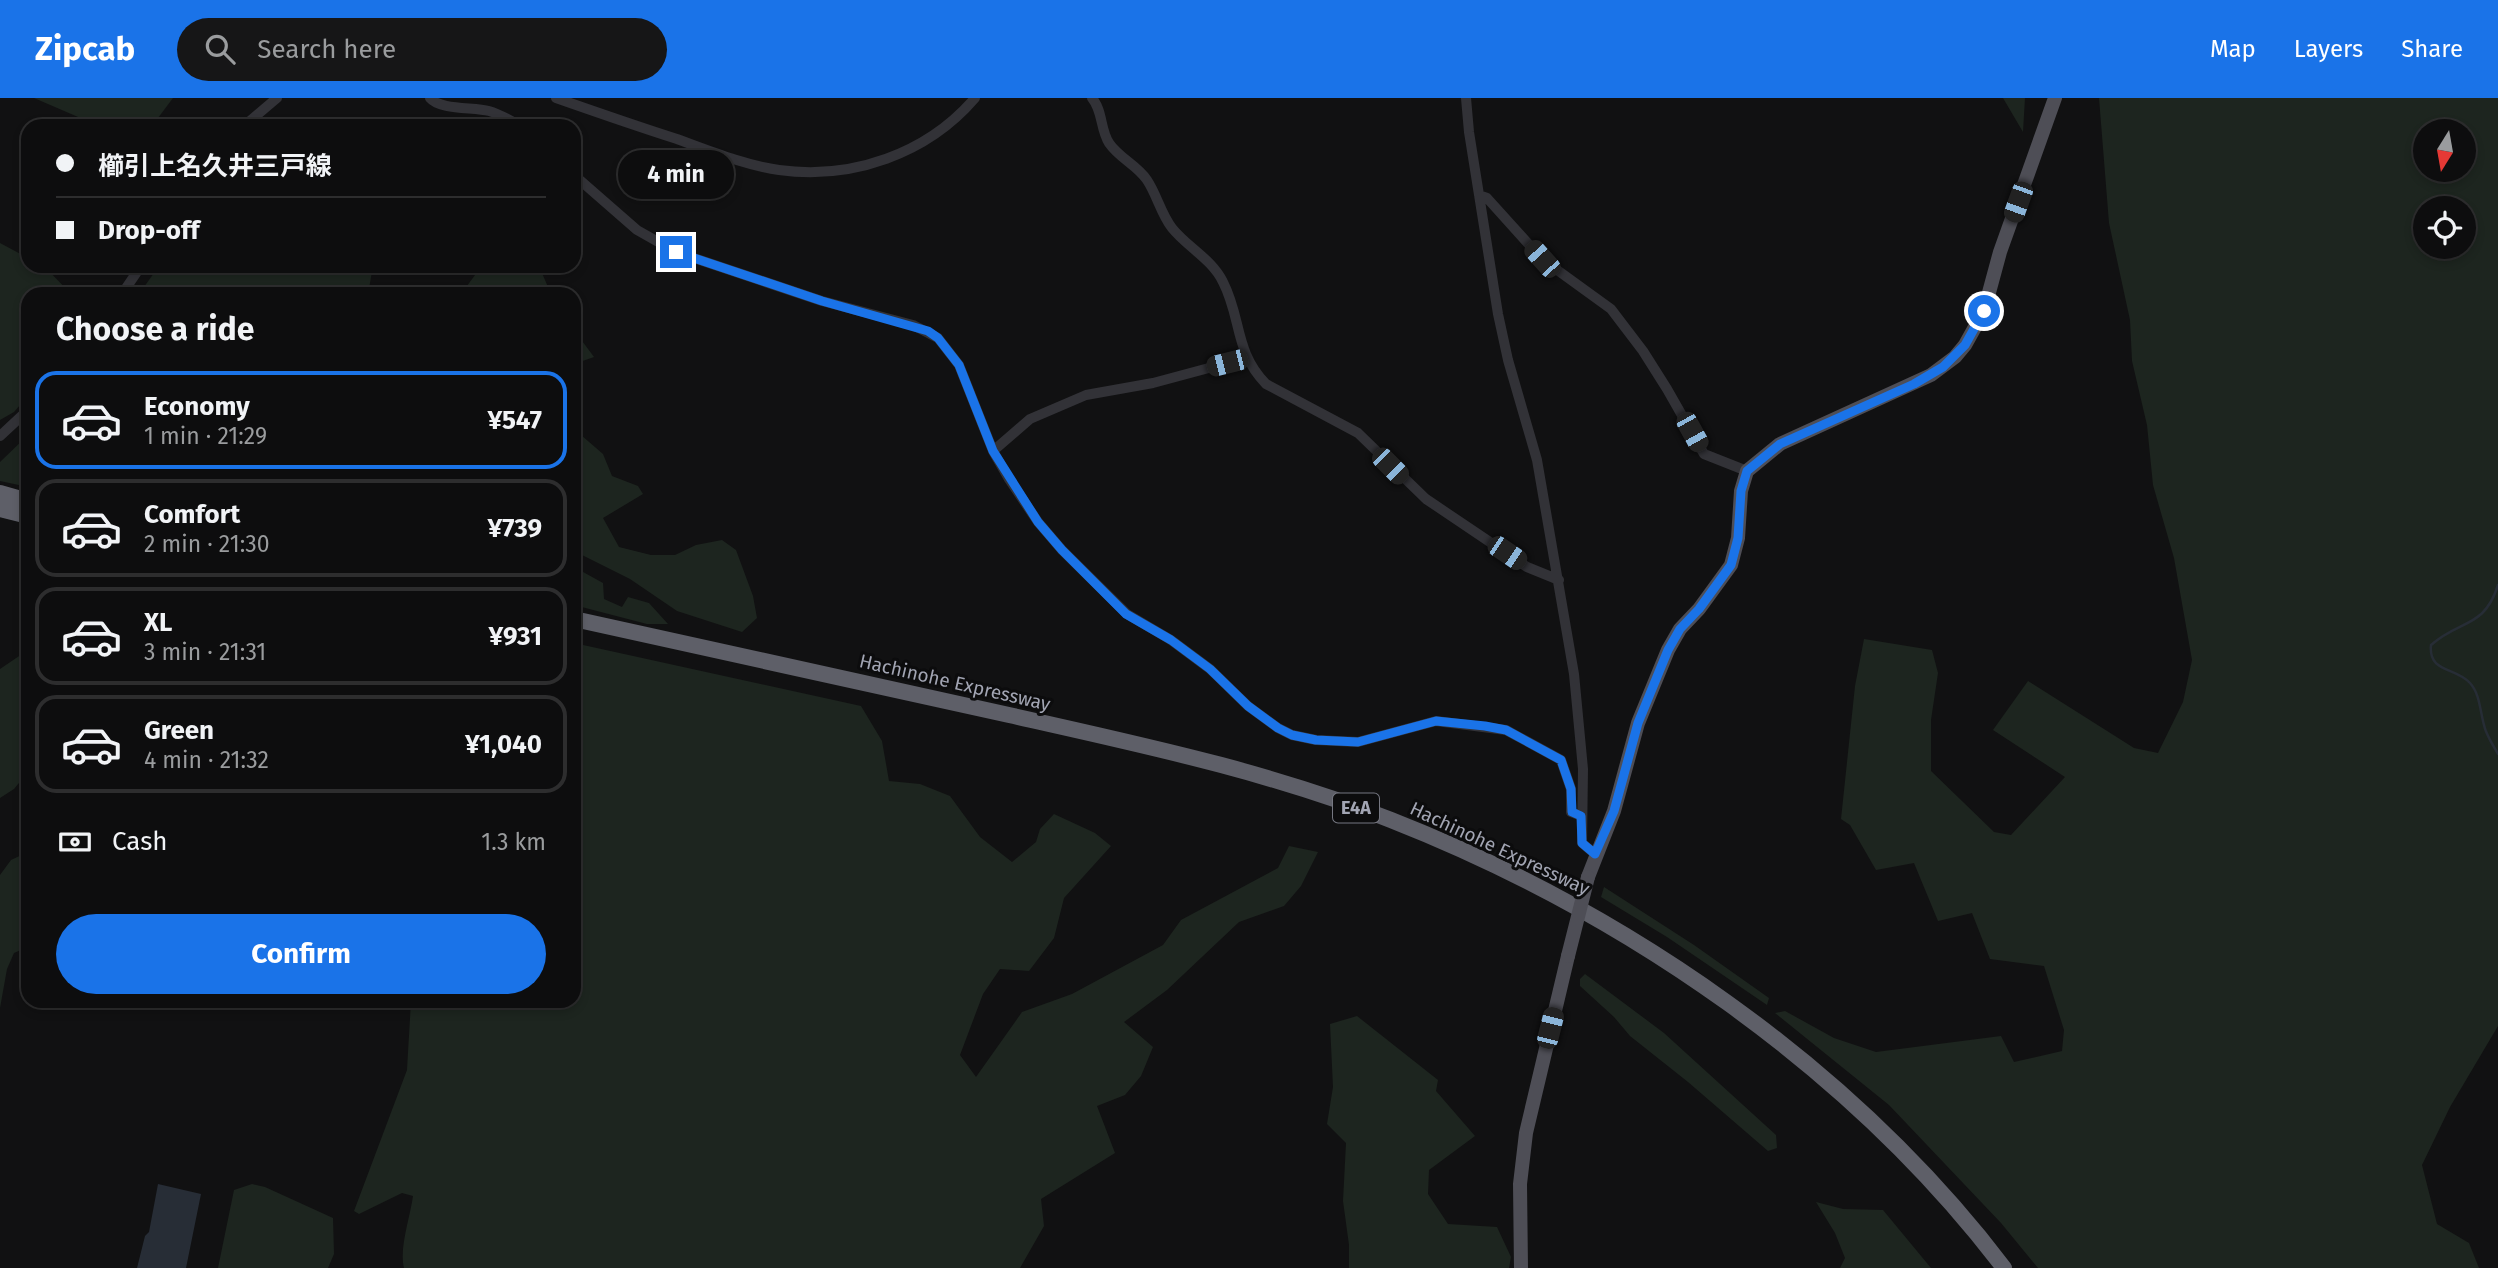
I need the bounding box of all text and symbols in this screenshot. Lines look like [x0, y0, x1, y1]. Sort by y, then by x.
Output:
search box [177, 18, 667, 81]
text: Zipcab [35, 29, 135, 69]
icon: search [201, 30, 239, 68]
text: Search here [257, 34, 396, 65]
text: Map [2210, 35, 2256, 63]
text: Layers [2294, 35, 2363, 63]
text: Share [2401, 35, 2463, 63]
north arrow [2413, 119, 2476, 182]
map controls [2413, 119, 2476, 259]
callout: 4 min [618, 150, 734, 200]
text: 櫛引上名久井三戸線 [98, 151, 332, 182]
text: 4 min [647, 160, 705, 188]
car [2001, 179, 2036, 225]
button: locate [2413, 196, 2476, 259]
text: Drop-off [98, 215, 200, 246]
route end [660, 236, 692, 268]
car [1521, 236, 1564, 282]
route start [1968, 295, 2000, 327]
text: Choose a ride [56, 310, 254, 348]
car [1205, 348, 1250, 378]
icon: car [60, 389, 123, 452]
text: Economy [144, 391, 250, 422]
text: ¥547 [487, 405, 542, 436]
car [1673, 409, 1712, 455]
text: 1 min · 21:29 [144, 422, 267, 450]
car [1368, 444, 1413, 488]
icon: car [60, 497, 123, 560]
text: Comfort [144, 499, 240, 530]
text: ¥739 [487, 513, 542, 544]
text: 2 min · 21:30 [144, 530, 270, 558]
car [1484, 533, 1531, 573]
icon: car [60, 605, 123, 668]
text: XL [144, 607, 172, 638]
text: ¥931 [489, 621, 542, 652]
text: 3 min · 21:31 [144, 638, 266, 666]
street label: Hachinohe Expressway [857, 649, 1053, 716]
icon: car [60, 713, 123, 776]
text: Green [144, 715, 214, 746]
text: ¥1,040 [465, 729, 542, 760]
text: 4 min · 21:32 [144, 746, 269, 774]
road number: E4A [1333, 794, 1379, 822]
street label: Hachinohe Expressway [1406, 797, 1594, 900]
icon: cash [56, 823, 94, 861]
text: Cash [112, 826, 168, 857]
text: 1.3 km [481, 828, 546, 856]
button: Confirm [56, 914, 546, 994]
car [1535, 1005, 1566, 1051]

